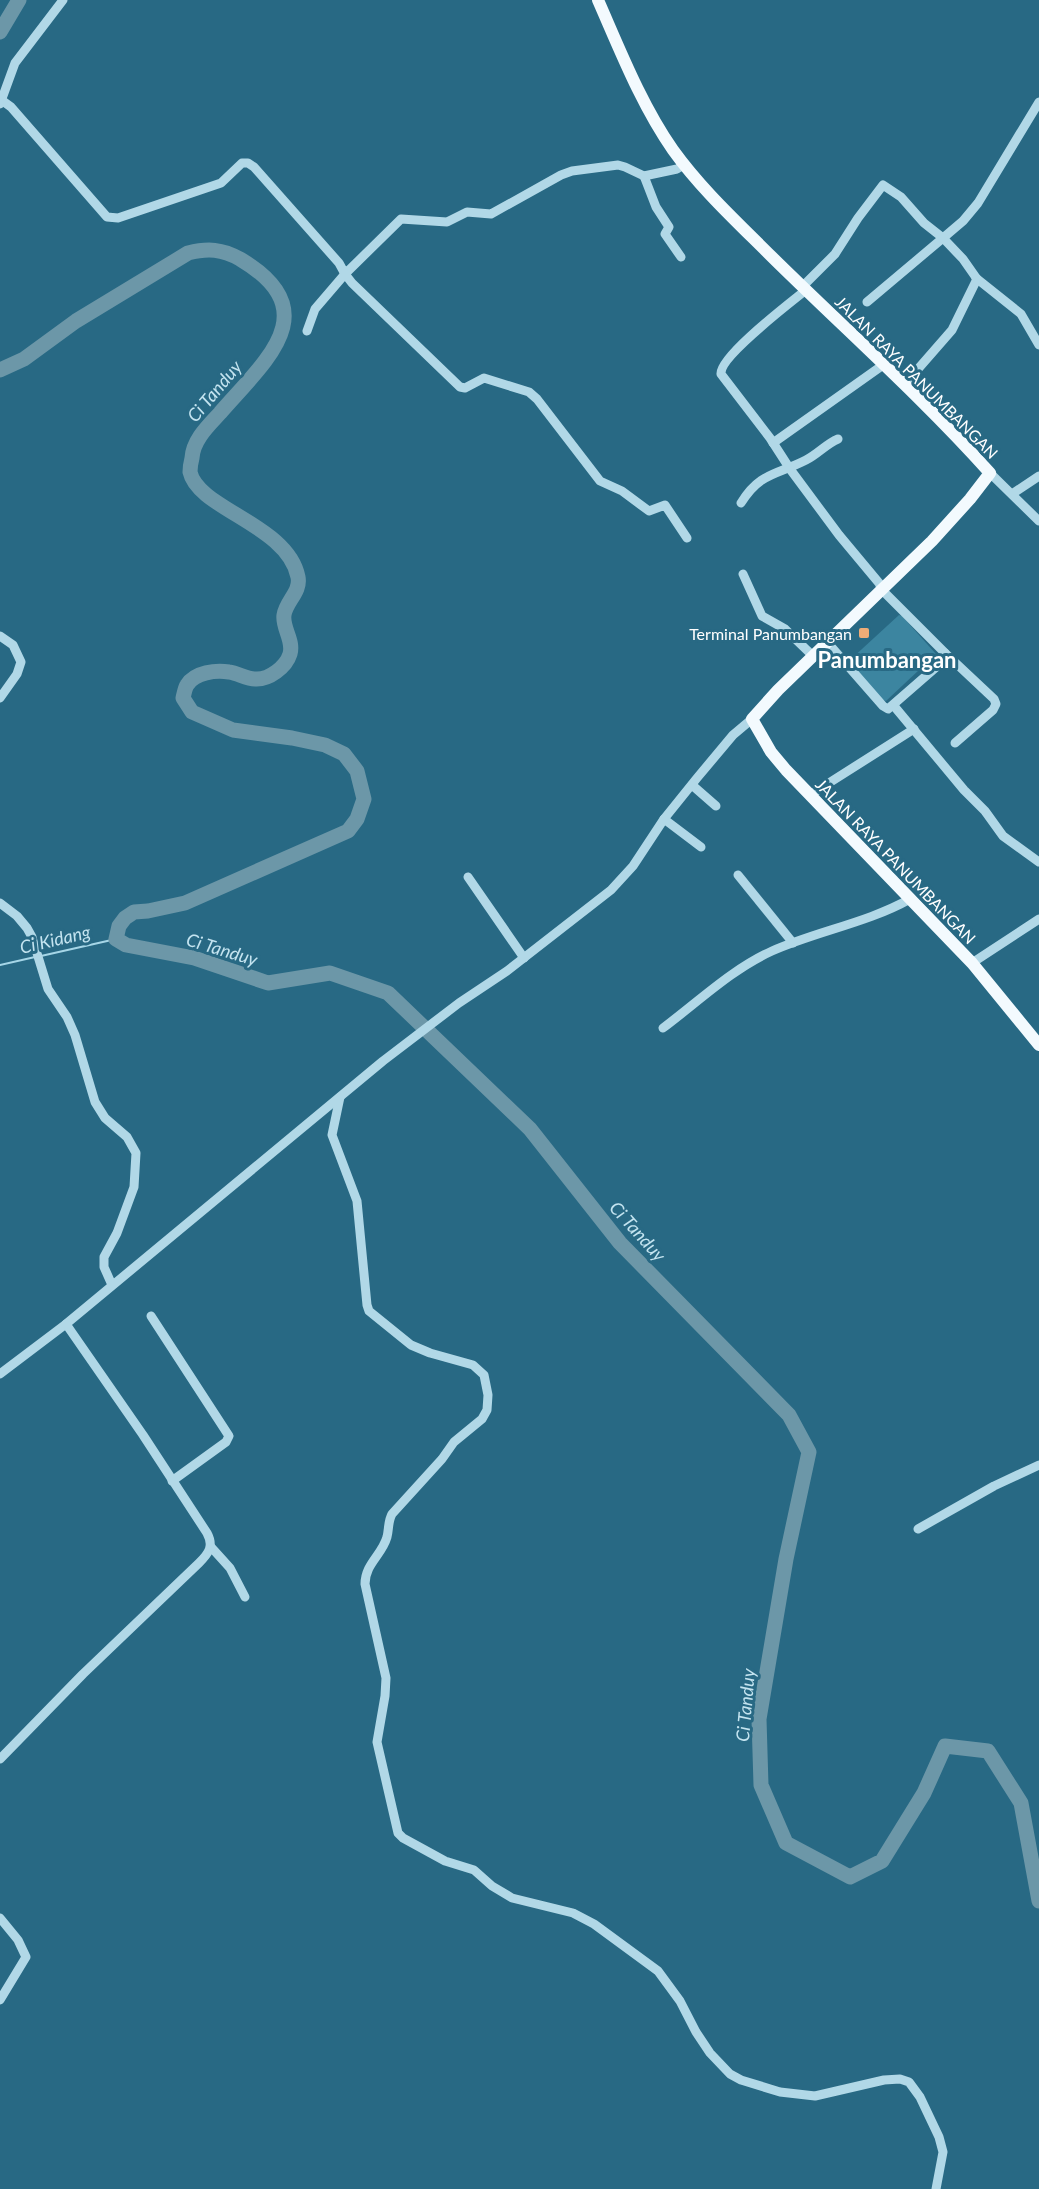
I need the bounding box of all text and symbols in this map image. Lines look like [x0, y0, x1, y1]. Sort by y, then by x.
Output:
street label: JALAN RAYA PANUMBANGAN [832, 292, 1002, 462]
water label: Ci Tanduy [182, 356, 246, 426]
place label: Terminal Panumbangan [689, 624, 852, 643]
marker: Terminal Panumbangan [857, 626, 871, 640]
district label: Panumbangan [818, 646, 956, 673]
street label: JALAN RAYA PANUMBANGAN [812, 774, 980, 948]
water label: Ci Kidang [18, 920, 93, 958]
water label: Ci Tanduy [184, 928, 261, 970]
water label: Ci Tanduy [605, 1196, 671, 1266]
water label: Ci Tanduy [731, 1667, 759, 1742]

